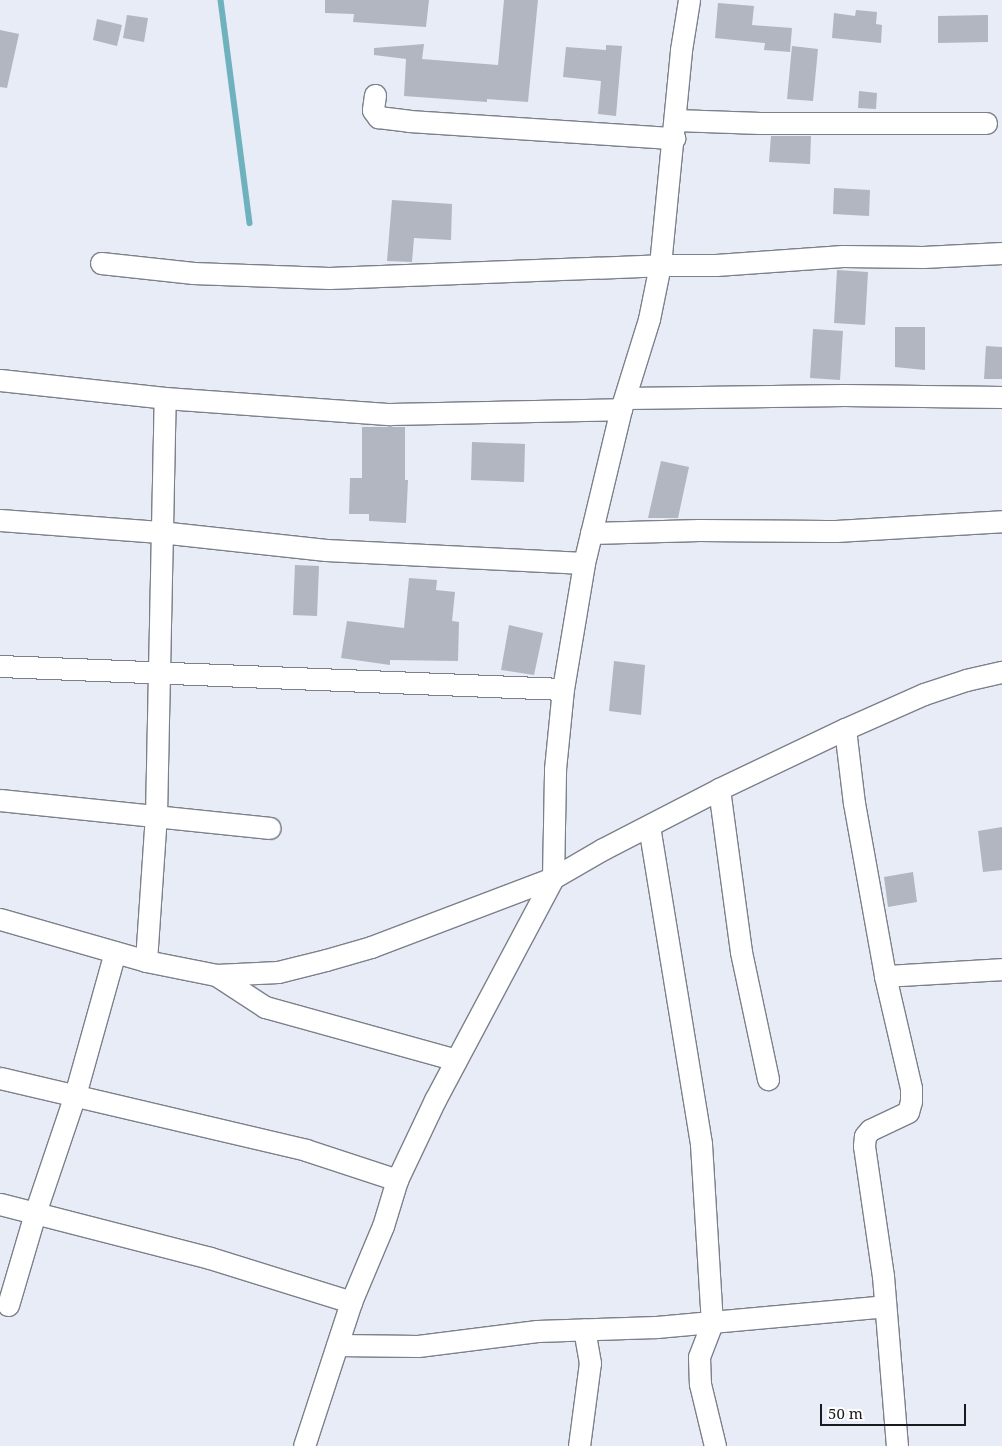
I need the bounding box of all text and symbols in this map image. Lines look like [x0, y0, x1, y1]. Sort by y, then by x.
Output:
scale bar [822, 1394, 968, 1426]
text: 50 m [828, 1403, 863, 1423]

